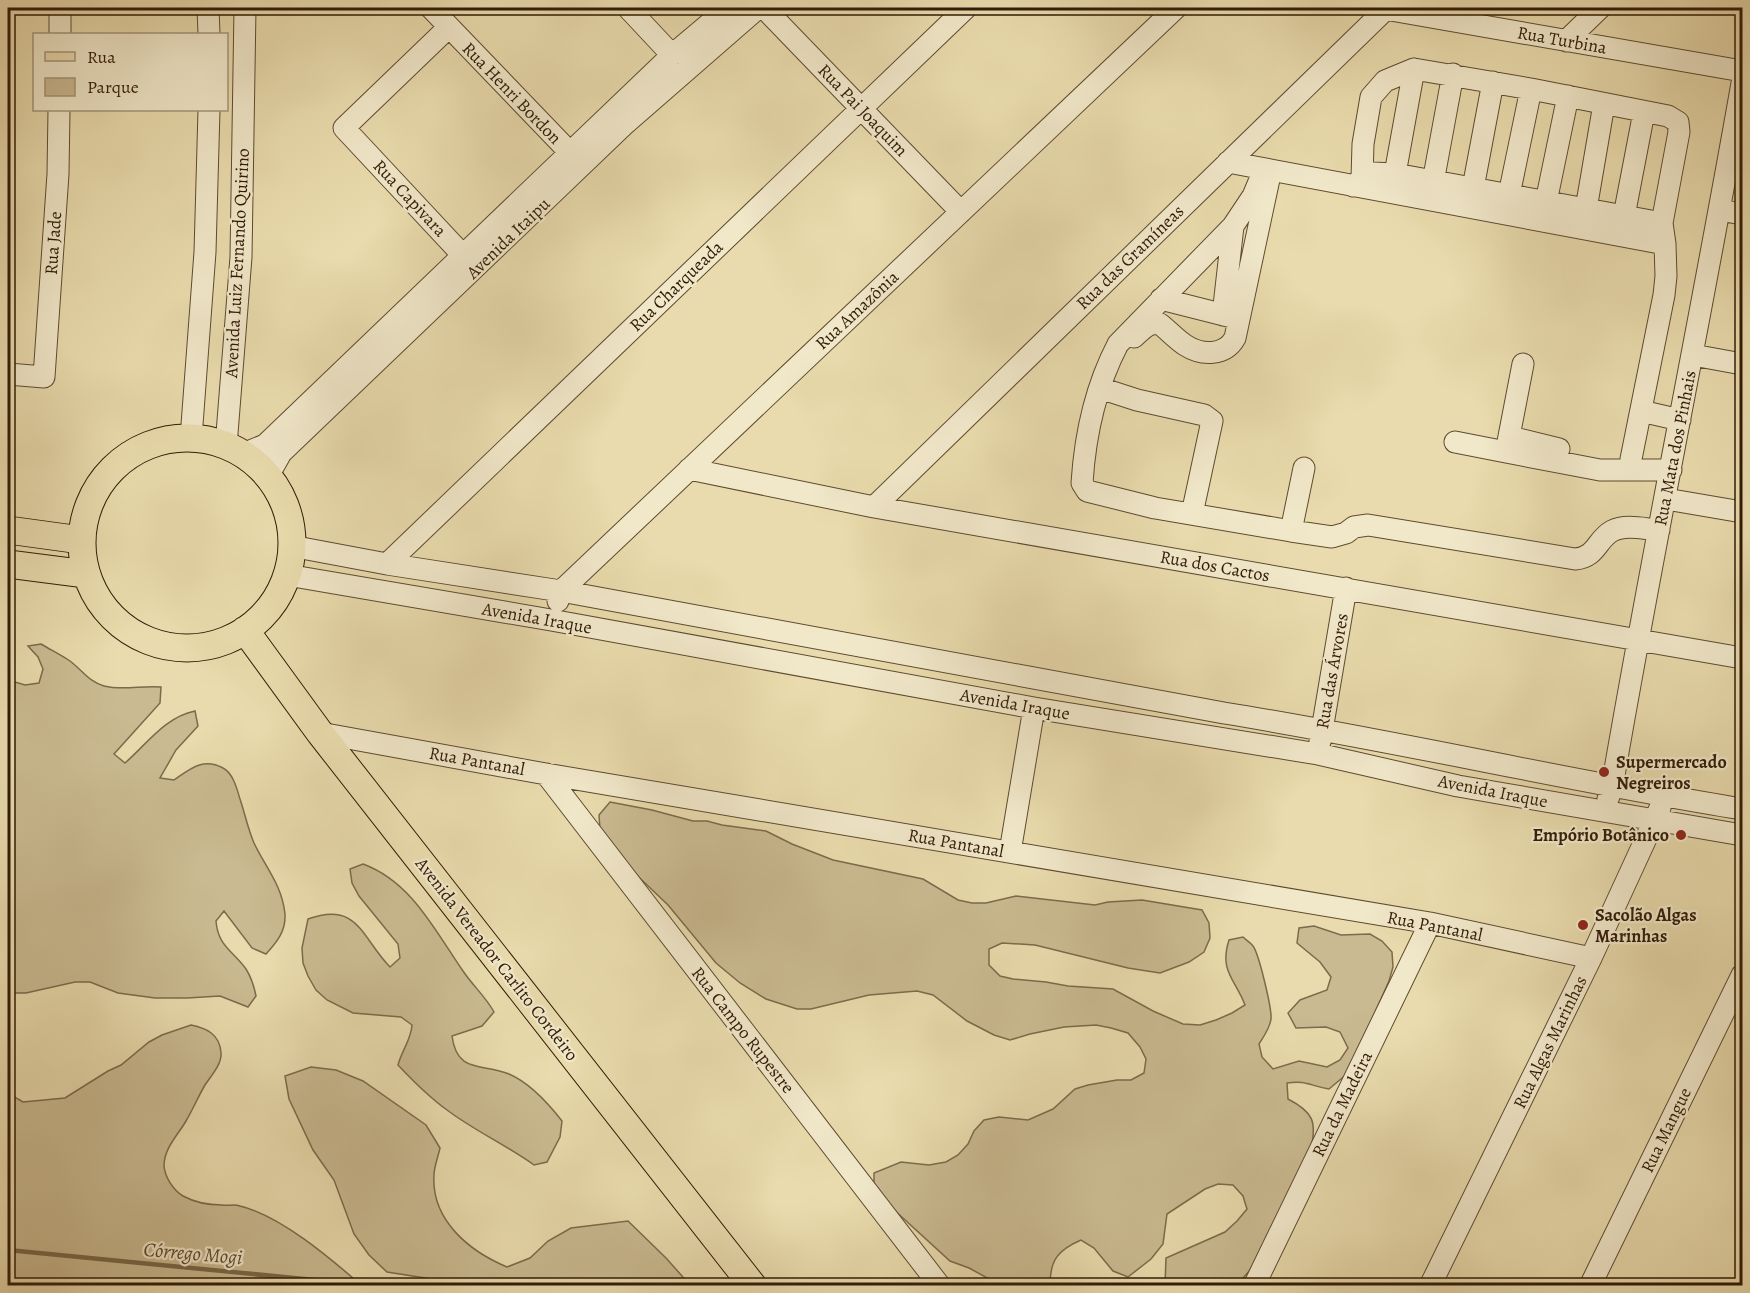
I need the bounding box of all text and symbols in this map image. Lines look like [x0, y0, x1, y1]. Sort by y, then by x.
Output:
street label: Rua Turbina [1515, 20, 1609, 60]
legend [33, 33, 228, 111]
street label: Rua Henri Bordon [457, 37, 567, 149]
text: Rua [87, 45, 116, 69]
street label: Rua Pai Joaquim [813, 58, 913, 162]
text: Parque [87, 75, 139, 99]
street label: Avenida Luiz Fernando Quirino [219, 147, 255, 380]
street label: Rua Capivara [368, 154, 452, 242]
street label: Avenida Itaipu [460, 192, 555, 285]
street label: Rua das Gramíneas [1071, 199, 1189, 315]
street label: Rua Jade [39, 210, 67, 276]
street label: Rua Charqueada [624, 235, 729, 337]
street label: Rua Amazônia [810, 265, 904, 355]
street label: Rua Mata dos Pinhais [1648, 368, 1702, 528]
street label: Rua dos Cactos [1158, 545, 1272, 587]
street label: Avenida Iraque [479, 596, 594, 639]
street label: Rua das Árvores [1310, 611, 1354, 731]
street label: Avenida Iraque [957, 682, 1072, 725]
street label: Rua Pantanal [427, 741, 527, 781]
place label: Supermercado Negreiros [1616, 750, 1727, 795]
marker: Supermercado Negreiros [1597, 765, 1611, 779]
street label: Avenida Iraque [1435, 768, 1550, 813]
street label: Rua Pantanal [906, 823, 1006, 863]
place label: Empório Botânico [1533, 823, 1669, 847]
marker: Empório Botânico [1674, 828, 1688, 842]
street label: Avenida Vereador Carlito Cordeiro [409, 852, 584, 1066]
place label: Sacolão Algas Marinhas [1595, 903, 1697, 948]
street label: Rua Pantanal [1385, 905, 1485, 947]
marker: Sacolão Algas Marinhas [1576, 918, 1590, 932]
street label: Rua Campo Rupestre [686, 962, 800, 1098]
street label: Rua Algas Marinhas [1507, 971, 1593, 1113]
street label: Rua da Madeira [1306, 1046, 1378, 1161]
street label: Rua Mangue [1635, 1083, 1697, 1177]
water label: Córrego Mogi [143, 1236, 243, 1271]

